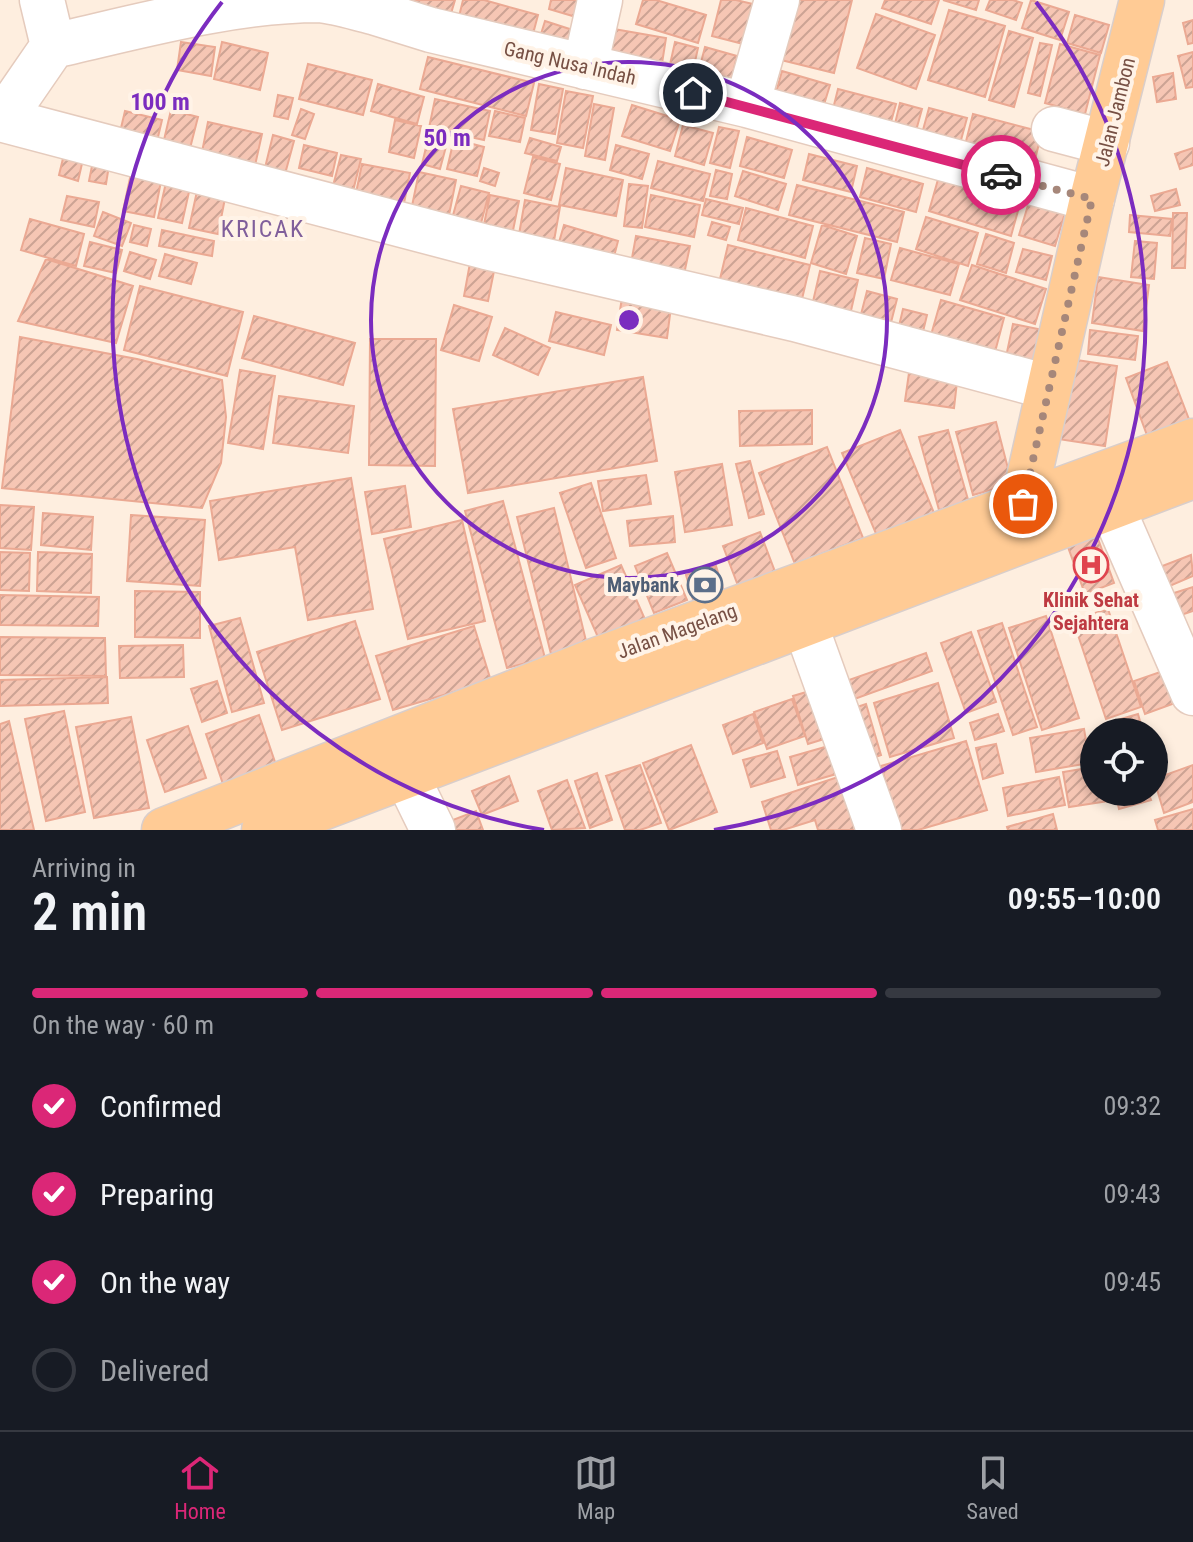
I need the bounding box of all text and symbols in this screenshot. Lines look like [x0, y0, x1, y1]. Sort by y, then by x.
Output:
street label: Gang Nusa Indah [502, 36, 638, 90]
street label: Jalan Jambon [1090, 55, 1140, 169]
pin [659, 59, 727, 127]
icon: home [671, 71, 715, 115]
text: 100 m [130, 88, 190, 116]
text: 50 m [423, 124, 471, 152]
courier [961, 135, 1041, 215]
icon: car [979, 153, 1023, 197]
district label: KRICAK [221, 215, 305, 243]
centre of rings [615, 306, 643, 334]
pin [989, 470, 1057, 538]
icon: bag [1001, 482, 1045, 526]
hospital icon: Klinik Sehat Sejahtera [1072, 546, 1110, 584]
bank icon: Maybank [686, 566, 724, 604]
place label: Maybank [607, 573, 679, 597]
place label: Klinik Sehat Sejahtera [1043, 588, 1139, 635]
street label: Jalan Magelang [614, 598, 740, 664]
map controls [1080, 718, 1168, 806]
button: locate [1080, 718, 1168, 806]
text: Arriving in [32, 853, 136, 883]
text: 09:55–10:00 [1008, 881, 1161, 916]
text: 2 min [32, 882, 147, 943]
text: On the way · 60 m [32, 1010, 214, 1040]
icon: check [32, 1084, 76, 1128]
text: Confirmed [100, 1089, 222, 1124]
text: 09:32 [1104, 1091, 1161, 1121]
icon: check [32, 1172, 76, 1216]
text: Preparing [100, 1177, 214, 1212]
text: 09:43 [1104, 1179, 1161, 1209]
icon: check [32, 1260, 76, 1304]
text: On the way [100, 1265, 230, 1300]
text: 09:45 [1104, 1267, 1161, 1297]
text: Delivered [100, 1353, 209, 1388]
tab: Home [174, 1451, 226, 1524]
tab: Map [574, 1451, 618, 1524]
tab: Saved [967, 1451, 1019, 1524]

